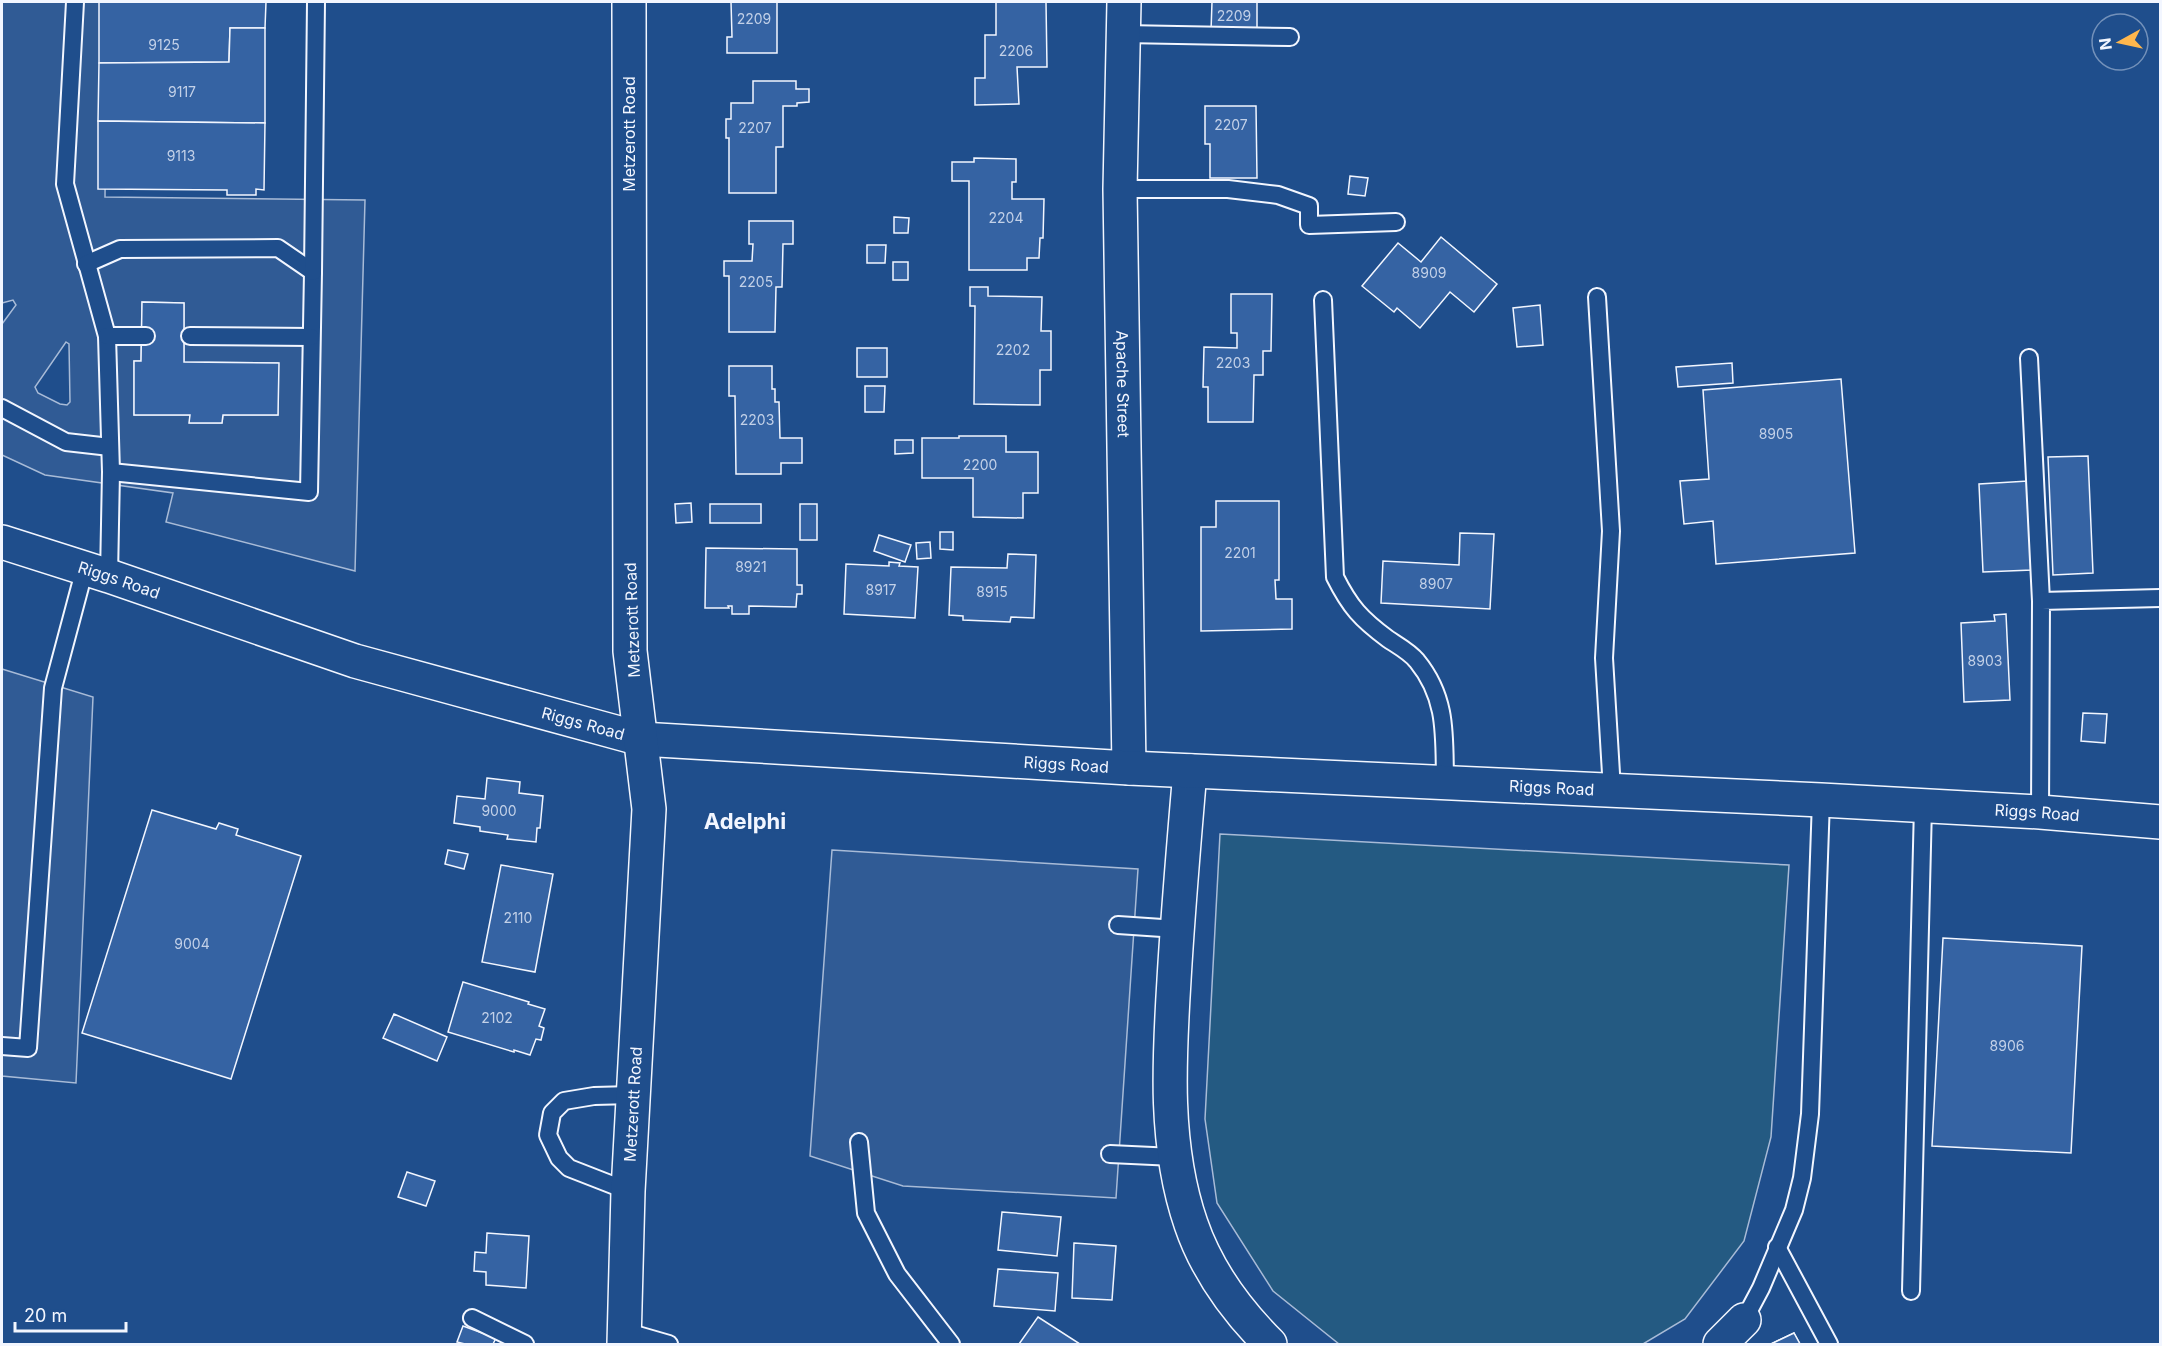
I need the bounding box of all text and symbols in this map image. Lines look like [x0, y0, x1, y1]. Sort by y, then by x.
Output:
house number: 2209 [1217, 7, 1251, 24]
house number: 2209 [737, 10, 771, 27]
north arrow [2090, 12, 2150, 72]
house number: 9125 [148, 36, 180, 53]
text: N [2094, 37, 2116, 52]
house number: 2206 [999, 42, 1033, 59]
street label: Metzerott Road [619, 76, 639, 192]
house number: 9117 [168, 83, 196, 100]
house number: 2207 [1214, 116, 1248, 133]
house number: 2207 [738, 119, 772, 136]
house number: 9113 [167, 147, 195, 164]
house number: 2204 [989, 209, 1023, 226]
house number: 8909 [1412, 264, 1446, 281]
house number: 2205 [739, 273, 773, 290]
street label: Apache Street [1112, 330, 1134, 438]
house number: 2202 [996, 341, 1030, 358]
house number: 2203 [1216, 354, 1250, 371]
house number: 2203 [740, 411, 774, 428]
house number: 8905 [1759, 425, 1793, 442]
house number: 2200 [963, 456, 997, 473]
house number: 2201 [1224, 544, 1256, 561]
street label: Riggs Road [76, 557, 163, 603]
house number: 8921 [735, 558, 767, 575]
street label: Metzerott Road [620, 562, 644, 678]
house number: 8907 [1419, 575, 1453, 592]
house number: 8917 [866, 581, 897, 598]
house number: 8915 [976, 583, 1008, 600]
house number: 8903 [1968, 652, 2002, 669]
street label: Riggs Road [539, 702, 627, 744]
street label: Riggs Road [1023, 752, 1109, 777]
street label: Riggs Road [1509, 776, 1595, 800]
street label: Riggs Road [1994, 800, 2080, 825]
house number: 9000 [481, 802, 517, 819]
district label: Adelphi [704, 808, 786, 834]
house number: 2110 [504, 909, 532, 926]
house number: 9004 [174, 935, 210, 952]
house number: 2102 [481, 1009, 513, 1026]
house number: 8906 [1990, 1037, 2024, 1054]
street label: Metzerott Road [620, 1046, 646, 1162]
scale bar [15, 1295, 126, 1333]
text: 20 m [24, 1305, 67, 1326]

